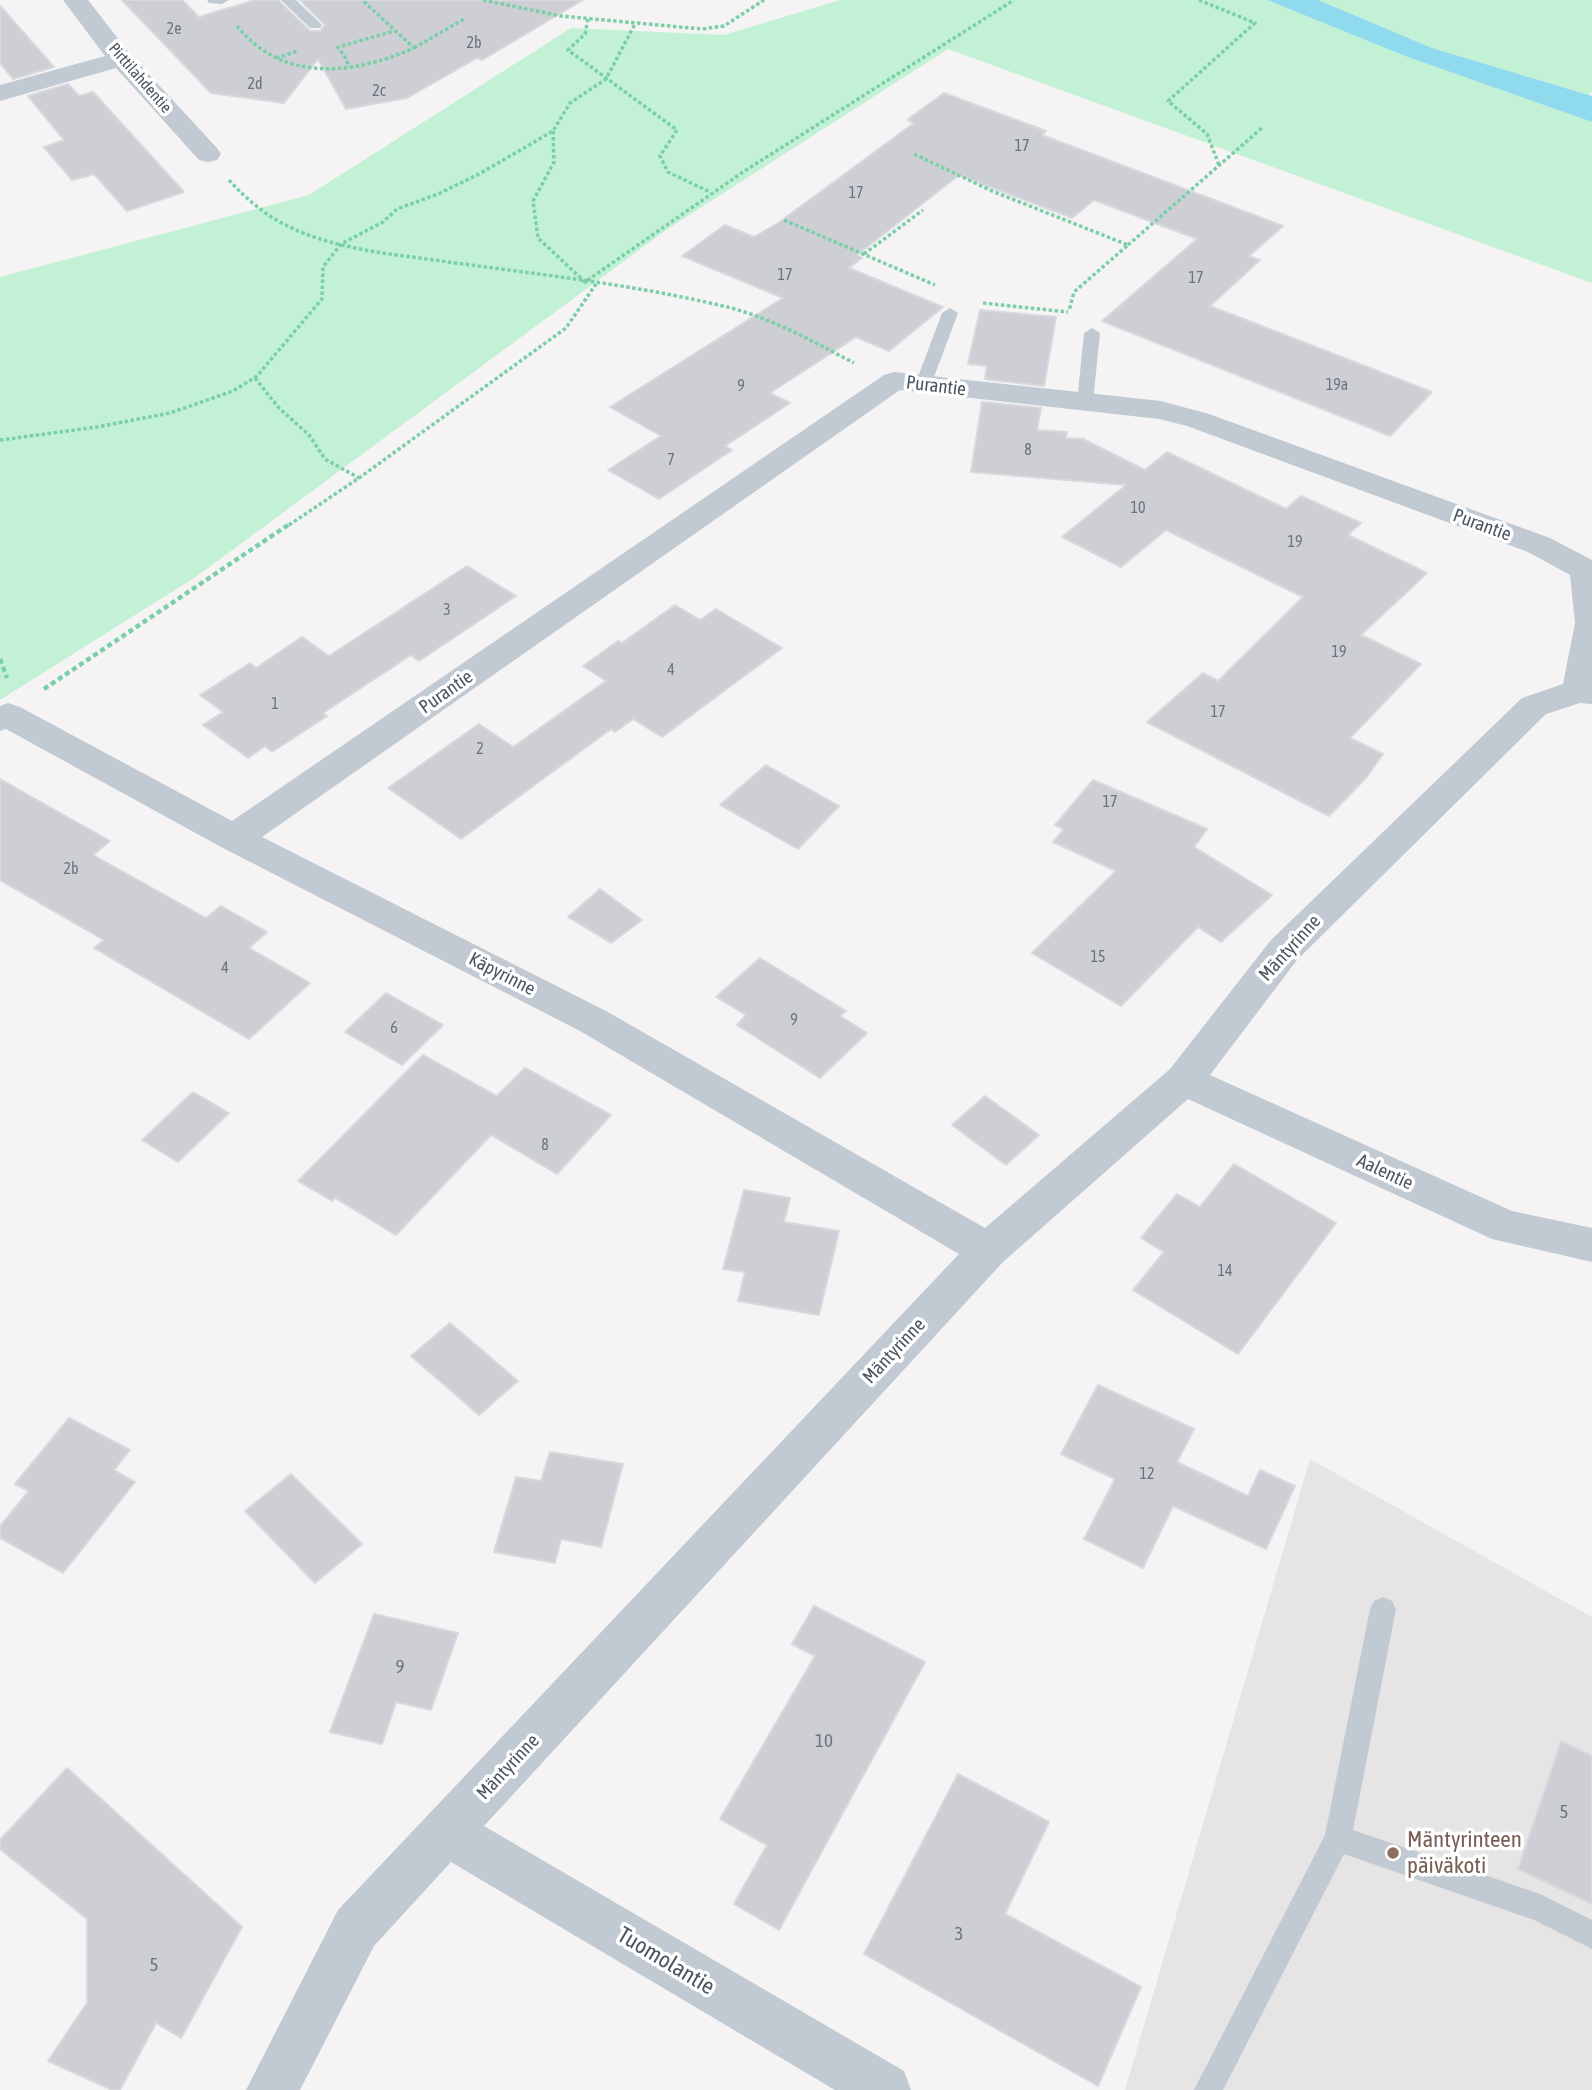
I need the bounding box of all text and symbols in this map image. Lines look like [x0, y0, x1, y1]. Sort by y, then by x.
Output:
house number: 2e [167, 19, 181, 39]
house number: 2b [466, 33, 482, 53]
street label: Pirttilahdentie [104, 39, 176, 117]
house number: 2d [247, 74, 263, 94]
house number: 2c [372, 81, 386, 101]
house number: 17 [1014, 136, 1030, 156]
house number: 17 [848, 183, 864, 203]
house number: 17 [777, 265, 793, 285]
house number: 17 [1188, 268, 1204, 288]
street label: Purantie [905, 371, 967, 401]
house number: 19a [1326, 375, 1348, 395]
house number: 9 [737, 376, 745, 396]
house number: 8 [1024, 440, 1032, 460]
house number: 7 [667, 450, 675, 470]
house number: 10 [1130, 498, 1146, 518]
street label: Purantie [1450, 504, 1514, 546]
house number: 19 [1287, 532, 1303, 552]
house number: 3 [443, 600, 451, 620]
house number: 19 [1331, 642, 1347, 662]
house number: 4 [667, 660, 675, 680]
street label: Purantie [415, 665, 477, 719]
house number: 1 [271, 694, 279, 714]
house number: 17 [1210, 702, 1226, 722]
house number: 2 [476, 739, 484, 759]
house number: 17 [1102, 792, 1118, 812]
house number: 2b [63, 859, 79, 879]
street label: Mäntyrinne [1254, 910, 1326, 986]
house number: 15 [1090, 947, 1106, 967]
street label: Käpyrinne [465, 948, 539, 1000]
house number: 4 [221, 958, 229, 978]
house number: 9 [790, 1010, 798, 1030]
house number: 6 [390, 1018, 398, 1038]
house number: 8 [541, 1135, 549, 1155]
street label: Aalentie [1353, 1149, 1417, 1195]
house number: 14 [1217, 1261, 1233, 1281]
street label: Mäntyrinne [858, 1314, 930, 1388]
house number: 12 [1139, 1464, 1155, 1484]
house number: 9 [396, 1656, 404, 1678]
street label: Mäntyrinne [472, 1730, 544, 1804]
house number: 10 [815, 1730, 833, 1752]
house number: 5 [1560, 1801, 1568, 1823]
place label: Mäntyrinteen päiväkoti [1407, 1826, 1522, 1880]
marker: Mäntyrinteen päiväkoti [1385, 1845, 1401, 1861]
street label: Tuomolantie [612, 1921, 720, 2001]
house number: 3 [955, 1923, 963, 1945]
house number: 5 [150, 1954, 158, 1976]

